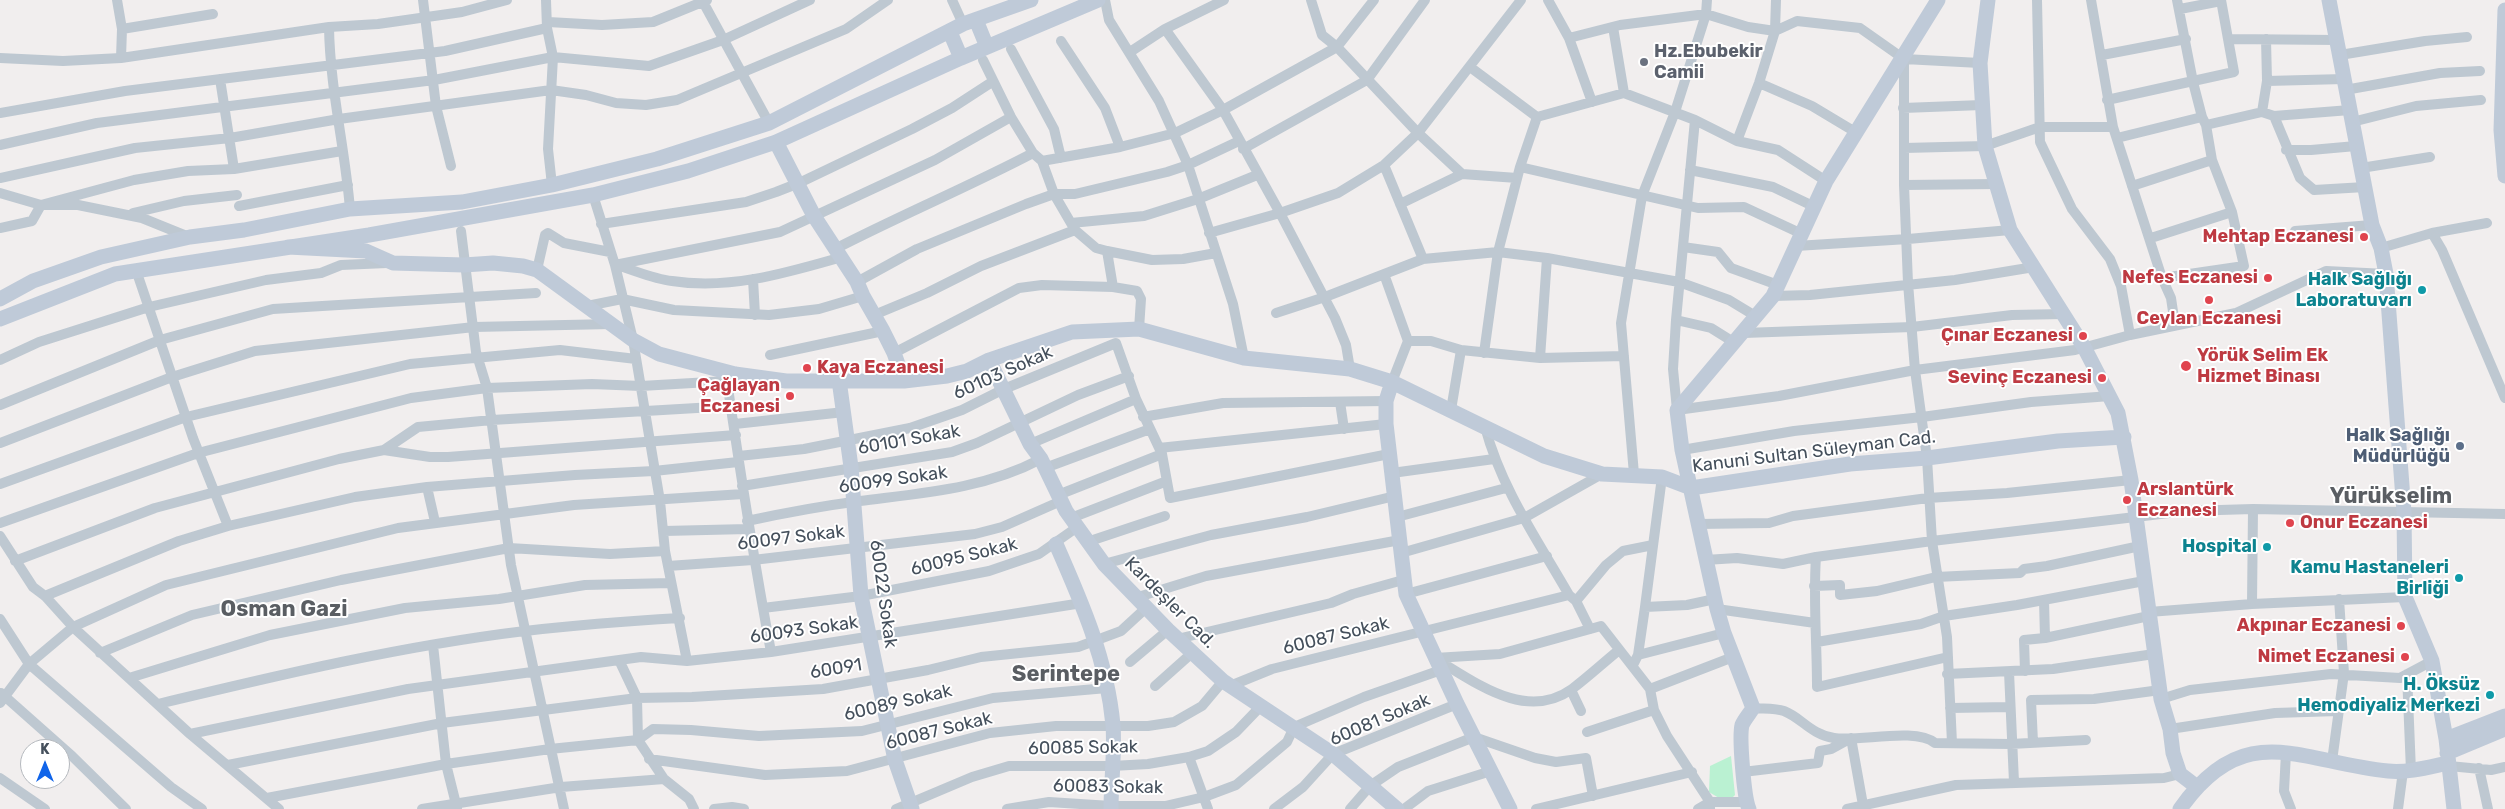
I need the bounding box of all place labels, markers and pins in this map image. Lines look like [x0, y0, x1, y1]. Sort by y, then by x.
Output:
place label: Hz.Ebubekir Camii [1654, 41, 1763, 84]
marker: Hz.Ebubekir Camii [1638, 56, 1650, 68]
place label: Mehtap Eczanesi [2203, 226, 2354, 248]
marker: Mehtap Eczanesi [2358, 231, 2370, 243]
place label: Nefes Eczanesi [2122, 267, 2258, 289]
place label: Halk Sağlığı Laboratuvarı [2296, 269, 2412, 312]
marker: Nefes Eczanesi [2262, 272, 2274, 284]
marker: Halk Sağlığı Laboratuvarı [2416, 284, 2428, 296]
marker: Ceylan Eczanesi [2203, 294, 2215, 306]
place label: Ceylan Eczanesi [2137, 308, 2281, 330]
place label: Çınar Eczanesi [1941, 325, 2073, 347]
marker: Çınar Eczanesi [2077, 330, 2089, 342]
place label: Yörük Selim Ek Hizmet Binası [2197, 345, 2328, 388]
place label: Kaya Eczanesi [817, 357, 944, 379]
marker: Yörük Selim Ek Hizmet Binası [2179, 359, 2193, 373]
marker: Kaya Eczanesi [801, 362, 813, 374]
place label: Sevinç Eczanesi [1948, 367, 2092, 389]
marker: Sevinç Eczanesi [2096, 372, 2108, 384]
place label: Çağlayan Eczanesi [697, 375, 780, 418]
marker: Çağlayan Eczanesi [784, 390, 796, 402]
place label: Halk Sağlığı Müdürlüğü [2346, 425, 2450, 468]
marker: Halk Sağlığı Müdürlüğü [2454, 440, 2466, 452]
place label: Arslantürk Eczanesi [2137, 479, 2234, 522]
marker: Arslantürk Eczanesi [2121, 494, 2133, 506]
place label: Onur Eczanesi [2300, 512, 2428, 534]
marker: Onur Eczanesi [2284, 517, 2296, 529]
place label: Hospital [2182, 536, 2257, 558]
marker: Hospital [2261, 541, 2273, 553]
place label: Kamu Hastaneleri Birliği [2290, 557, 2449, 600]
marker: Kamu Hastaneleri Birliği [2453, 572, 2465, 584]
place label: Akpınar Eczanesi [2237, 615, 2391, 637]
marker: Akpınar Eczanesi [2395, 620, 2407, 632]
place label: Nimet Eczanesi [2258, 646, 2395, 668]
marker: Nimet Eczanesi [2399, 651, 2411, 663]
place label: H. Öksüz Hemodiyaliz Merkezi [2297, 674, 2480, 716]
marker: H. Öksüz Hemodiyaliz Merkezi [2484, 689, 2496, 701]

